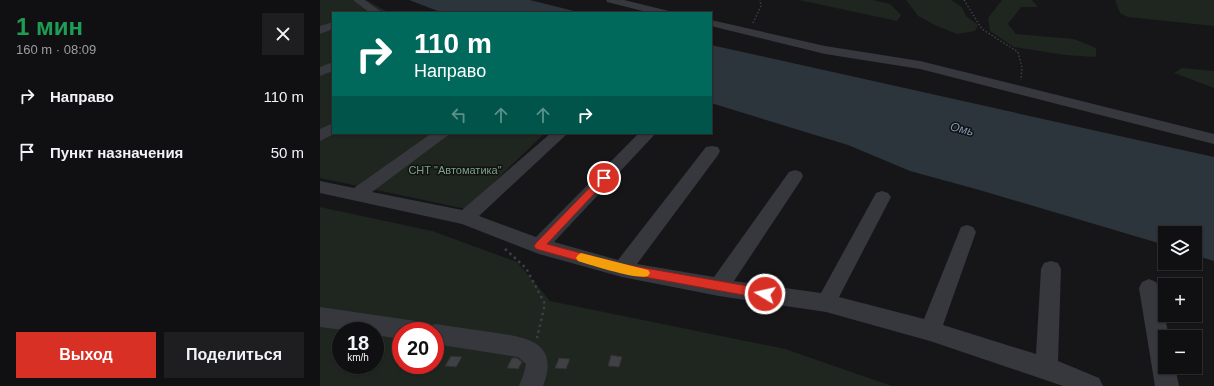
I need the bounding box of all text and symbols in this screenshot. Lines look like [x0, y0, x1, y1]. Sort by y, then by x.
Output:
text: 1 мин [16, 13, 83, 40]
button: close [262, 13, 304, 55]
icon: right [348, 28, 400, 80]
text: 110 m [414, 28, 492, 59]
text: 160 m · 08:09 [16, 42, 96, 57]
text: Направо [414, 61, 486, 81]
icon: right [16, 85, 38, 107]
text: Направо [50, 88, 114, 105]
text: 110 m [263, 88, 304, 105]
icon: left [448, 104, 470, 126]
icon: ahead [490, 104, 512, 126]
icon: ahead [532, 104, 554, 126]
icon: right [574, 104, 596, 126]
water label: Омь [949, 119, 975, 139]
icon: arrive [16, 141, 38, 163]
text: Пункт назначения [50, 144, 183, 161]
text: 50 m [271, 144, 304, 161]
pin [587, 161, 621, 195]
park label: СНТ "Автоматика" [408, 164, 502, 176]
icon: arrive [593, 167, 615, 189]
map controls [1158, 226, 1202, 374]
button: layers [1158, 226, 1202, 270]
position arrow [744, 273, 786, 315]
button: + [1158, 278, 1202, 322]
speed limit sign: 20 [392, 322, 444, 374]
button: − [1158, 330, 1202, 374]
button: Выход [16, 332, 156, 378]
button: Поделиться [164, 332, 304, 378]
text: 18 [347, 332, 369, 354]
text: km/h [347, 352, 369, 363]

